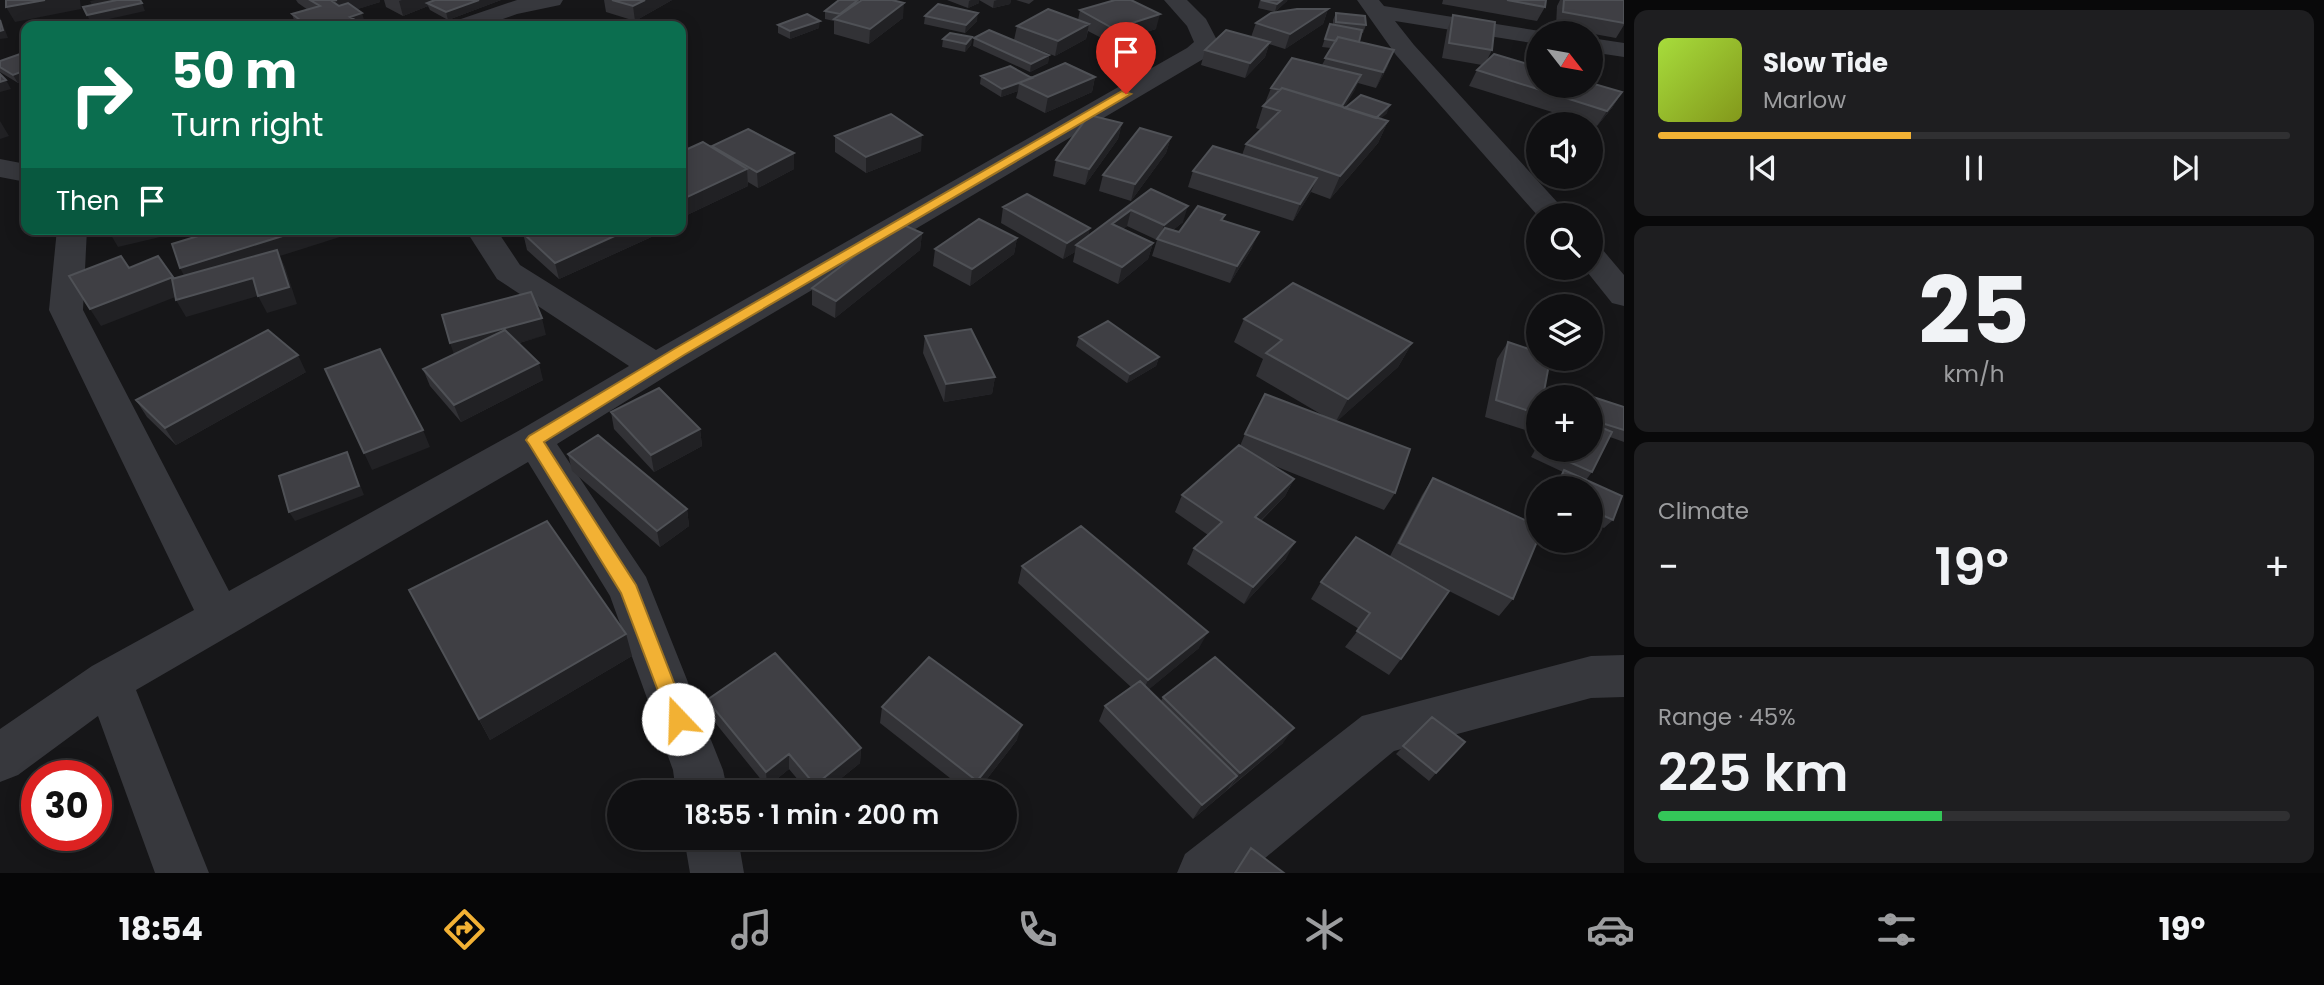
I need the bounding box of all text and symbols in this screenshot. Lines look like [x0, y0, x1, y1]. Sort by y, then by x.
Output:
north arrow [1526, 21, 1603, 98]
map controls [1526, 21, 1603, 553]
pin [1096, 22, 1156, 94]
icon: arrive [1107, 33, 1145, 71]
text: 50 m [171, 37, 297, 105]
text: Slow Tide [1763, 45, 1888, 81]
icon: right [56, 49, 147, 140]
text: Marlow [1763, 84, 1846, 116]
text: Turn right [171, 102, 323, 147]
button: sound [1526, 112, 1603, 189]
icon: previous [1744, 149, 1782, 187]
icon: pause [1955, 149, 1993, 187]
icon: next [2166, 149, 2204, 187]
icon: arrive [133, 182, 171, 220]
text: Then [56, 183, 119, 219]
button: search [1526, 203, 1603, 280]
text: 25 [1918, 247, 2030, 375]
button: layers [1526, 294, 1603, 371]
text: km/h [1943, 358, 2005, 390]
button: + [1526, 385, 1603, 462]
button: − [1526, 476, 1603, 553]
text: Climate [1658, 495, 1749, 527]
text: 19° [1934, 530, 2009, 603]
text: − [1658, 540, 1679, 593]
text: + [2264, 540, 2290, 593]
position arrow [641, 682, 715, 756]
text: Range · 45% [1658, 701, 1796, 733]
text: 225 km [1658, 736, 1848, 809]
speed limit sign: 30 [21, 760, 112, 851]
text: 18:55 · 1 min · 200 m [685, 797, 939, 833]
icon: directions [440, 905, 489, 954]
icon: music [727, 905, 776, 954]
icon: phone [1013, 905, 1062, 954]
icon: climate [1300, 905, 1349, 954]
icon: car [1586, 905, 1635, 954]
icon: filters [1872, 905, 1921, 954]
text: 18:54 [119, 906, 203, 951]
text: 19° [2159, 906, 2205, 951]

